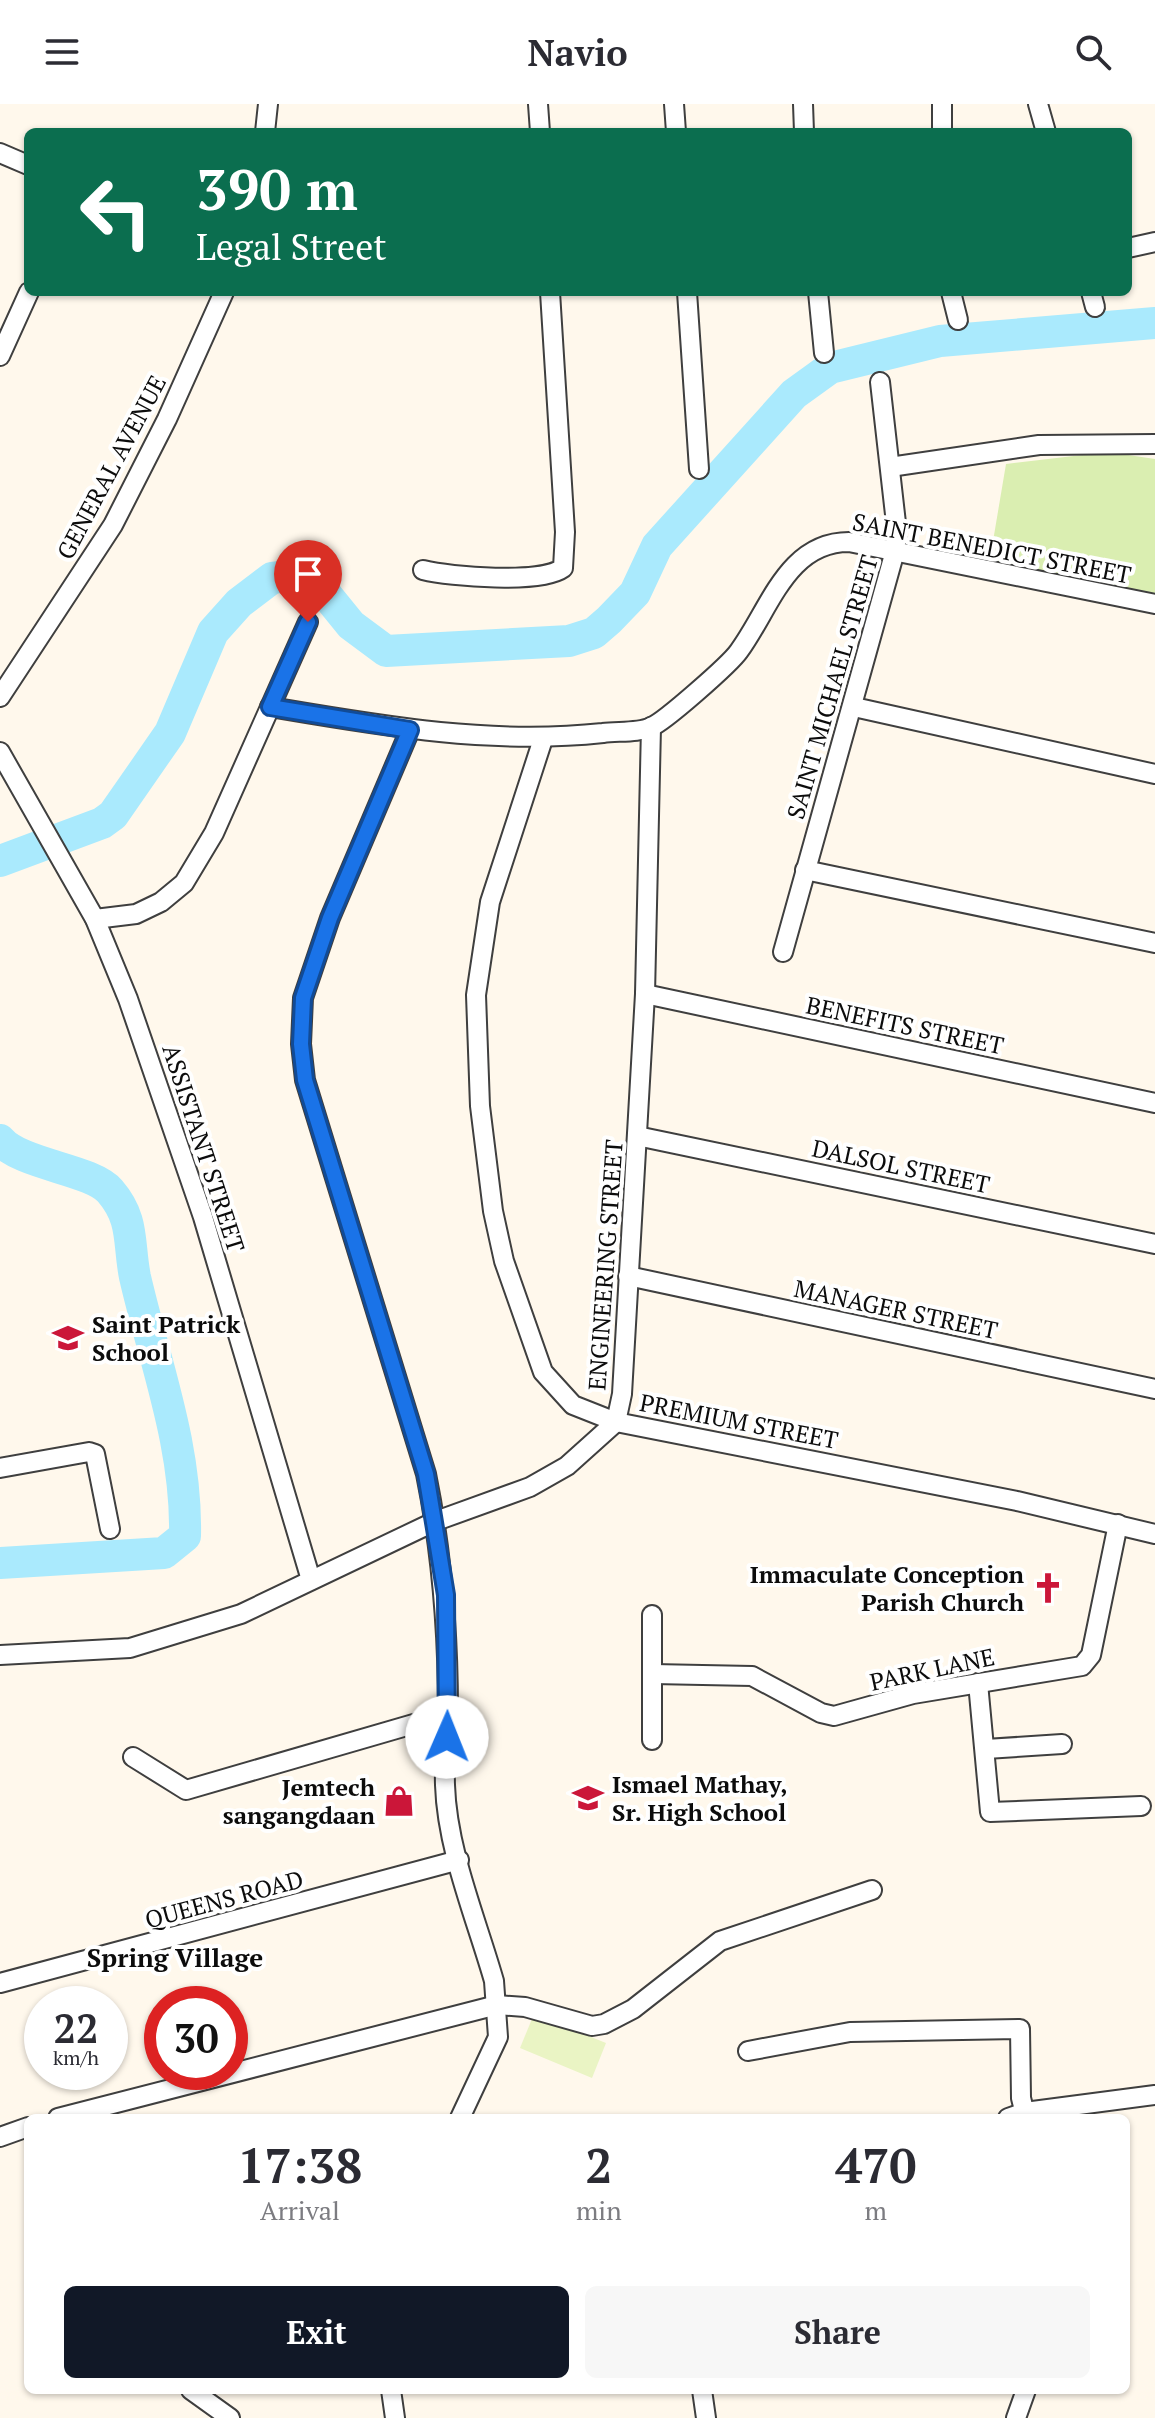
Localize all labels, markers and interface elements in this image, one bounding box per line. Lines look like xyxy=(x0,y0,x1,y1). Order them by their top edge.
text: Navio xyxy=(527,29,628,76)
icon: menu xyxy=(40,30,84,74)
icon: search xyxy=(1071,30,1115,74)
text: 390 m xyxy=(196,152,358,226)
icon: left xyxy=(64,160,168,264)
text: Legal Street xyxy=(196,223,387,270)
street label: GENERAL AVENUE xyxy=(49,369,173,565)
street label: SAINT BENEDICT STREET xyxy=(850,505,1134,591)
pin xyxy=(274,540,342,622)
street label: SAINT MICHAEL STREET xyxy=(779,551,885,823)
icon: arrive xyxy=(286,552,330,596)
street label: BENEFITS STREET xyxy=(803,988,1007,1062)
street label: ASSISTANT STREET xyxy=(155,1040,253,1256)
street label: DALSOL STREET xyxy=(809,1132,993,1200)
street label: ENGINEERING STREET xyxy=(580,1138,630,1392)
street label: MANAGER STREET xyxy=(791,1272,1001,1346)
place label: Saint Patrick School xyxy=(92,1308,240,1368)
school or university icon: Saint Patrick School xyxy=(51,1321,85,1355)
street label: PREMIUM STREET xyxy=(637,1386,841,1456)
place label: Immaculate Conception Parish Church xyxy=(750,1558,1025,1618)
church icon: Immaculate Conception Parish Church xyxy=(1031,1571,1065,1605)
street label: PARK LANE xyxy=(867,1640,997,1698)
position arrow xyxy=(405,1695,489,1779)
place label: Ismael Mathay, Sr. High School xyxy=(612,1768,788,1828)
place label: Jemtech sangangdaan xyxy=(223,1771,376,1831)
school or university icon: Ismael Mathay, Sr. High School xyxy=(571,1781,605,1815)
shop icon: Jemtech sangangdaan xyxy=(382,1784,416,1818)
street label: QUEENS ROAD xyxy=(141,1863,307,1935)
district label: Spring Village xyxy=(87,1940,263,1974)
speed limit sign: 30 xyxy=(144,1986,248,2090)
text: 22 xyxy=(53,2001,99,2054)
text: km/h xyxy=(53,2044,99,2071)
text: 17:38 xyxy=(237,2133,362,2197)
text: 2 xyxy=(585,2133,612,2197)
text: 470 xyxy=(835,2133,917,2197)
text: Arrival xyxy=(260,2193,340,2227)
text: min xyxy=(576,2193,622,2227)
text: m xyxy=(865,2193,887,2227)
button: Exit xyxy=(64,2286,569,2378)
button: Share xyxy=(585,2286,1090,2378)

